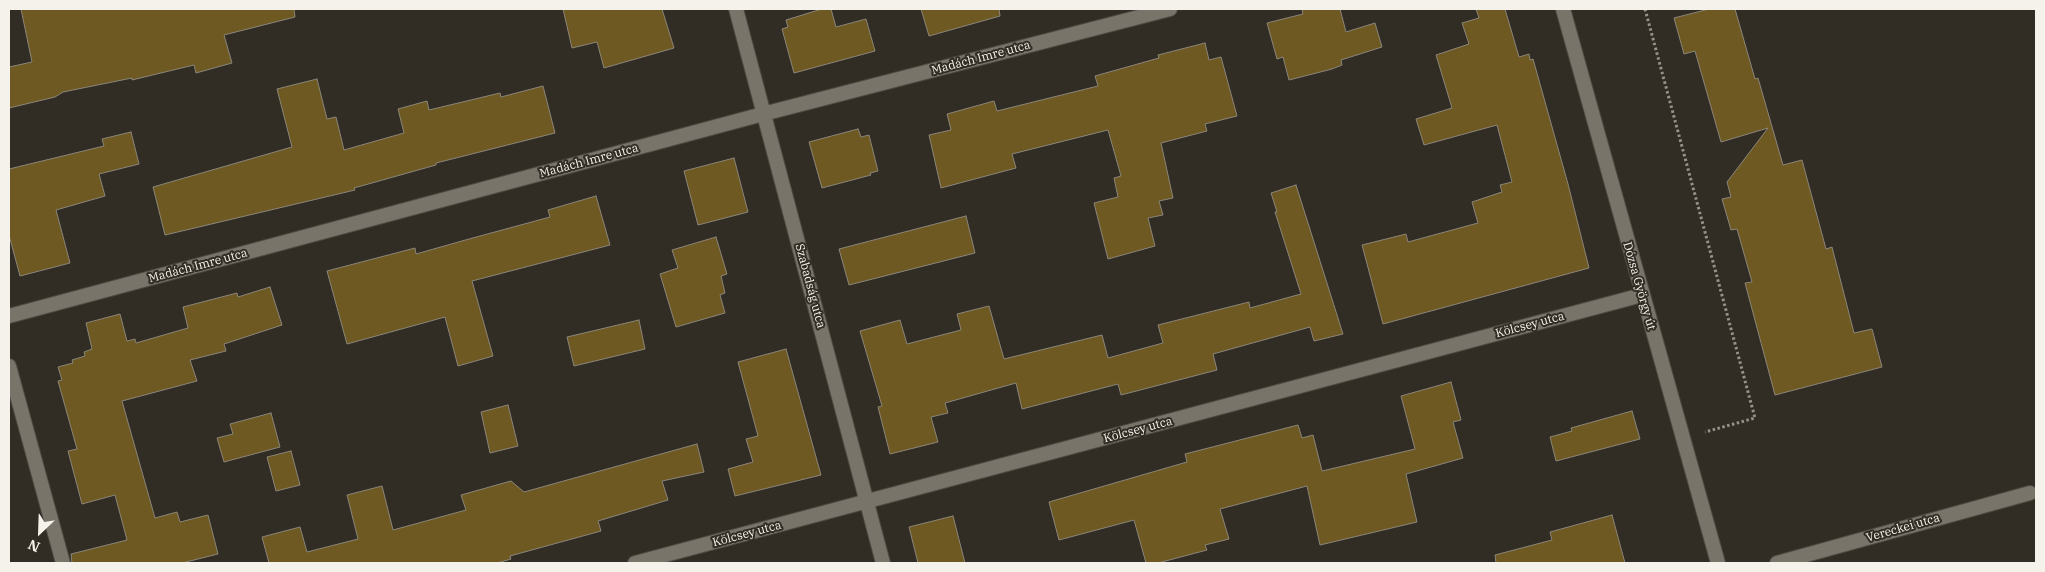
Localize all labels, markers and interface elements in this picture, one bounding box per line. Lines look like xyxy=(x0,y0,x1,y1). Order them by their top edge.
street label: Madách Imre utca xyxy=(930,38,1032,78)
street label: Madách Imre utca xyxy=(538,141,640,181)
street label: Dózsa György út xyxy=(1620,240,1658,332)
street label: Szabadság utca xyxy=(792,242,828,330)
street label: Madách Imre utca xyxy=(147,246,249,286)
street label: Kölcsey utca xyxy=(1494,309,1566,341)
street label: Kölcsey utca xyxy=(1102,414,1174,446)
north arrow xyxy=(15,507,65,557)
street label: Vereckei utca xyxy=(1865,511,1941,545)
street label: Kölcsey utca xyxy=(711,518,783,550)
text: N xyxy=(25,535,43,556)

